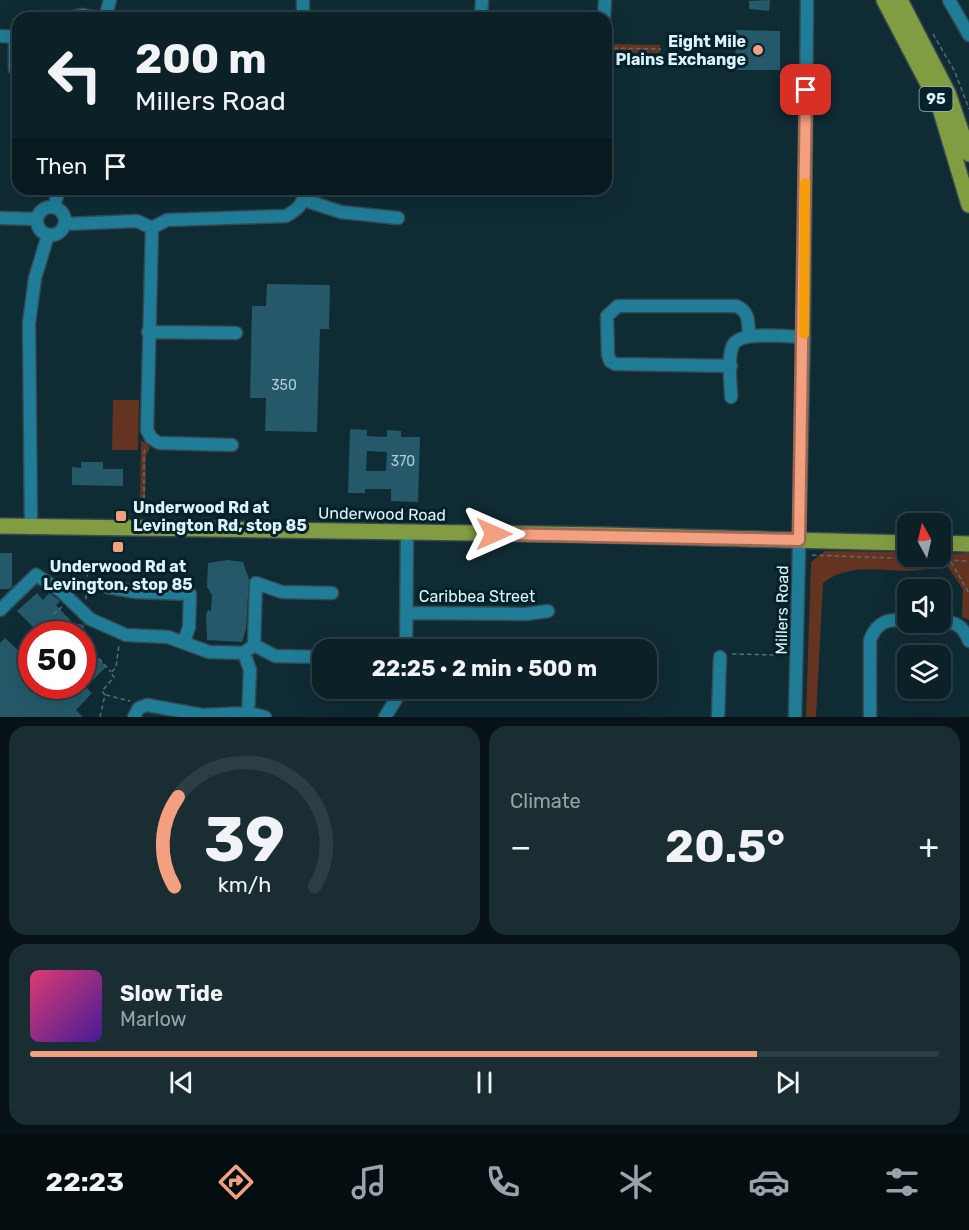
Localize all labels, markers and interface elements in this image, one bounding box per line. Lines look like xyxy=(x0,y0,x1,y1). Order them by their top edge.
place label: Eight Mile Plains Exchange xyxy=(616,32,746,69)
text: 200 m xyxy=(135,34,267,84)
icon: left xyxy=(36,36,114,114)
marker: Eight Mile Plains Exchange xyxy=(751,43,765,57)
pin xyxy=(780,64,831,115)
icon: arrive xyxy=(789,73,822,106)
text: Millers Road xyxy=(135,85,286,117)
road number: 95 xyxy=(920,87,952,111)
icon: arrive xyxy=(99,150,132,183)
text: Then xyxy=(36,153,87,180)
house number: 350 xyxy=(271,377,297,394)
house number: 370 xyxy=(391,453,415,470)
place label: Underwood Rd at Levington Rd, stop 85 xyxy=(133,498,307,535)
position arrow xyxy=(462,502,526,566)
street label: Underwood Road xyxy=(318,503,446,525)
marker: Underwood Rd at Levington Rd, stop 85 xyxy=(114,509,128,523)
north arrow xyxy=(897,513,951,567)
map controls xyxy=(897,513,951,699)
marker: Underwood Rd at Levington, stop 85 xyxy=(111,540,125,554)
place label: Underwood Rd at Levington, stop 85 xyxy=(43,557,193,594)
street label: Millers Road xyxy=(772,565,792,655)
button: sound xyxy=(897,579,951,633)
street label: Caribbea Street xyxy=(419,587,535,606)
speed limit sign: 50 xyxy=(18,621,96,699)
button: layers xyxy=(897,645,951,699)
text: 22:25 · 2 min · 500 m xyxy=(372,655,597,682)
text: Climate xyxy=(510,789,581,813)
text: 39 xyxy=(204,803,285,877)
text: 20.5° xyxy=(665,820,785,873)
text: − xyxy=(510,827,531,866)
text: + xyxy=(918,827,939,866)
text: km/h xyxy=(218,873,271,898)
text: Slow Tide xyxy=(120,980,223,1007)
text: Marlow xyxy=(120,1007,187,1031)
icon: previous xyxy=(165,1066,198,1099)
icon: pause xyxy=(468,1066,501,1099)
icon: next xyxy=(771,1066,804,1099)
icon: directions xyxy=(215,1161,257,1203)
icon: music xyxy=(348,1161,390,1203)
icon: phone xyxy=(482,1161,524,1203)
icon: climate xyxy=(615,1161,657,1203)
icon: car xyxy=(748,1161,790,1203)
icon: filters xyxy=(881,1161,923,1203)
text: 22:23 xyxy=(46,1166,124,1198)

